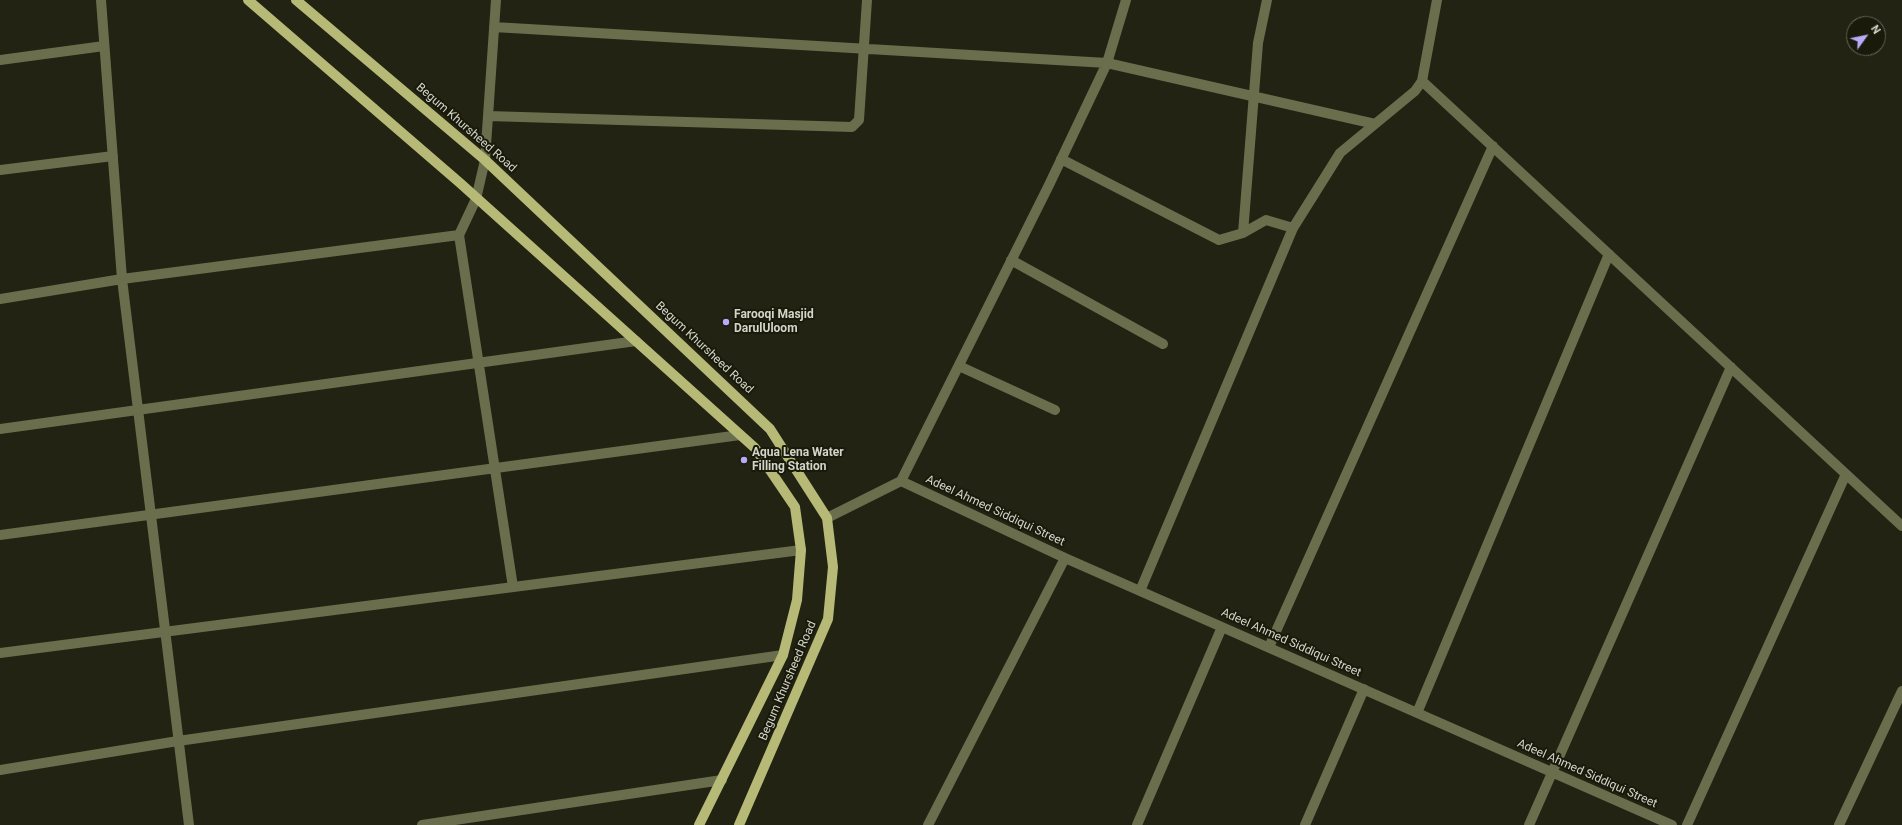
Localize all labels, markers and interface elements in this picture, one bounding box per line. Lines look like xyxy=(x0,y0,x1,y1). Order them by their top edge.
north arrow xyxy=(1846,16,1886,56)
text: N xyxy=(1868,23,1883,37)
street label: Begum Khursheed Road xyxy=(413,80,519,176)
street label: Begum Khursheed Road xyxy=(652,299,756,397)
place label: Farooqi Masjid DarulUloom xyxy=(734,308,814,336)
marker: Farooqi Masjid DarulUloom xyxy=(721,317,731,327)
place label: Aqua Lena Water Filling Station xyxy=(752,446,844,474)
marker: Aqua Lena Water Filling Station xyxy=(739,455,749,465)
street label: Adeel Ahmed Siddiqui Street xyxy=(923,472,1067,550)
street label: Adeel Ahmed Siddiqui Street xyxy=(1219,606,1363,680)
street label: Begum Khursheed Road xyxy=(756,619,820,743)
street label: Adeel Ahmed Siddiqui Street xyxy=(1515,737,1659,811)

